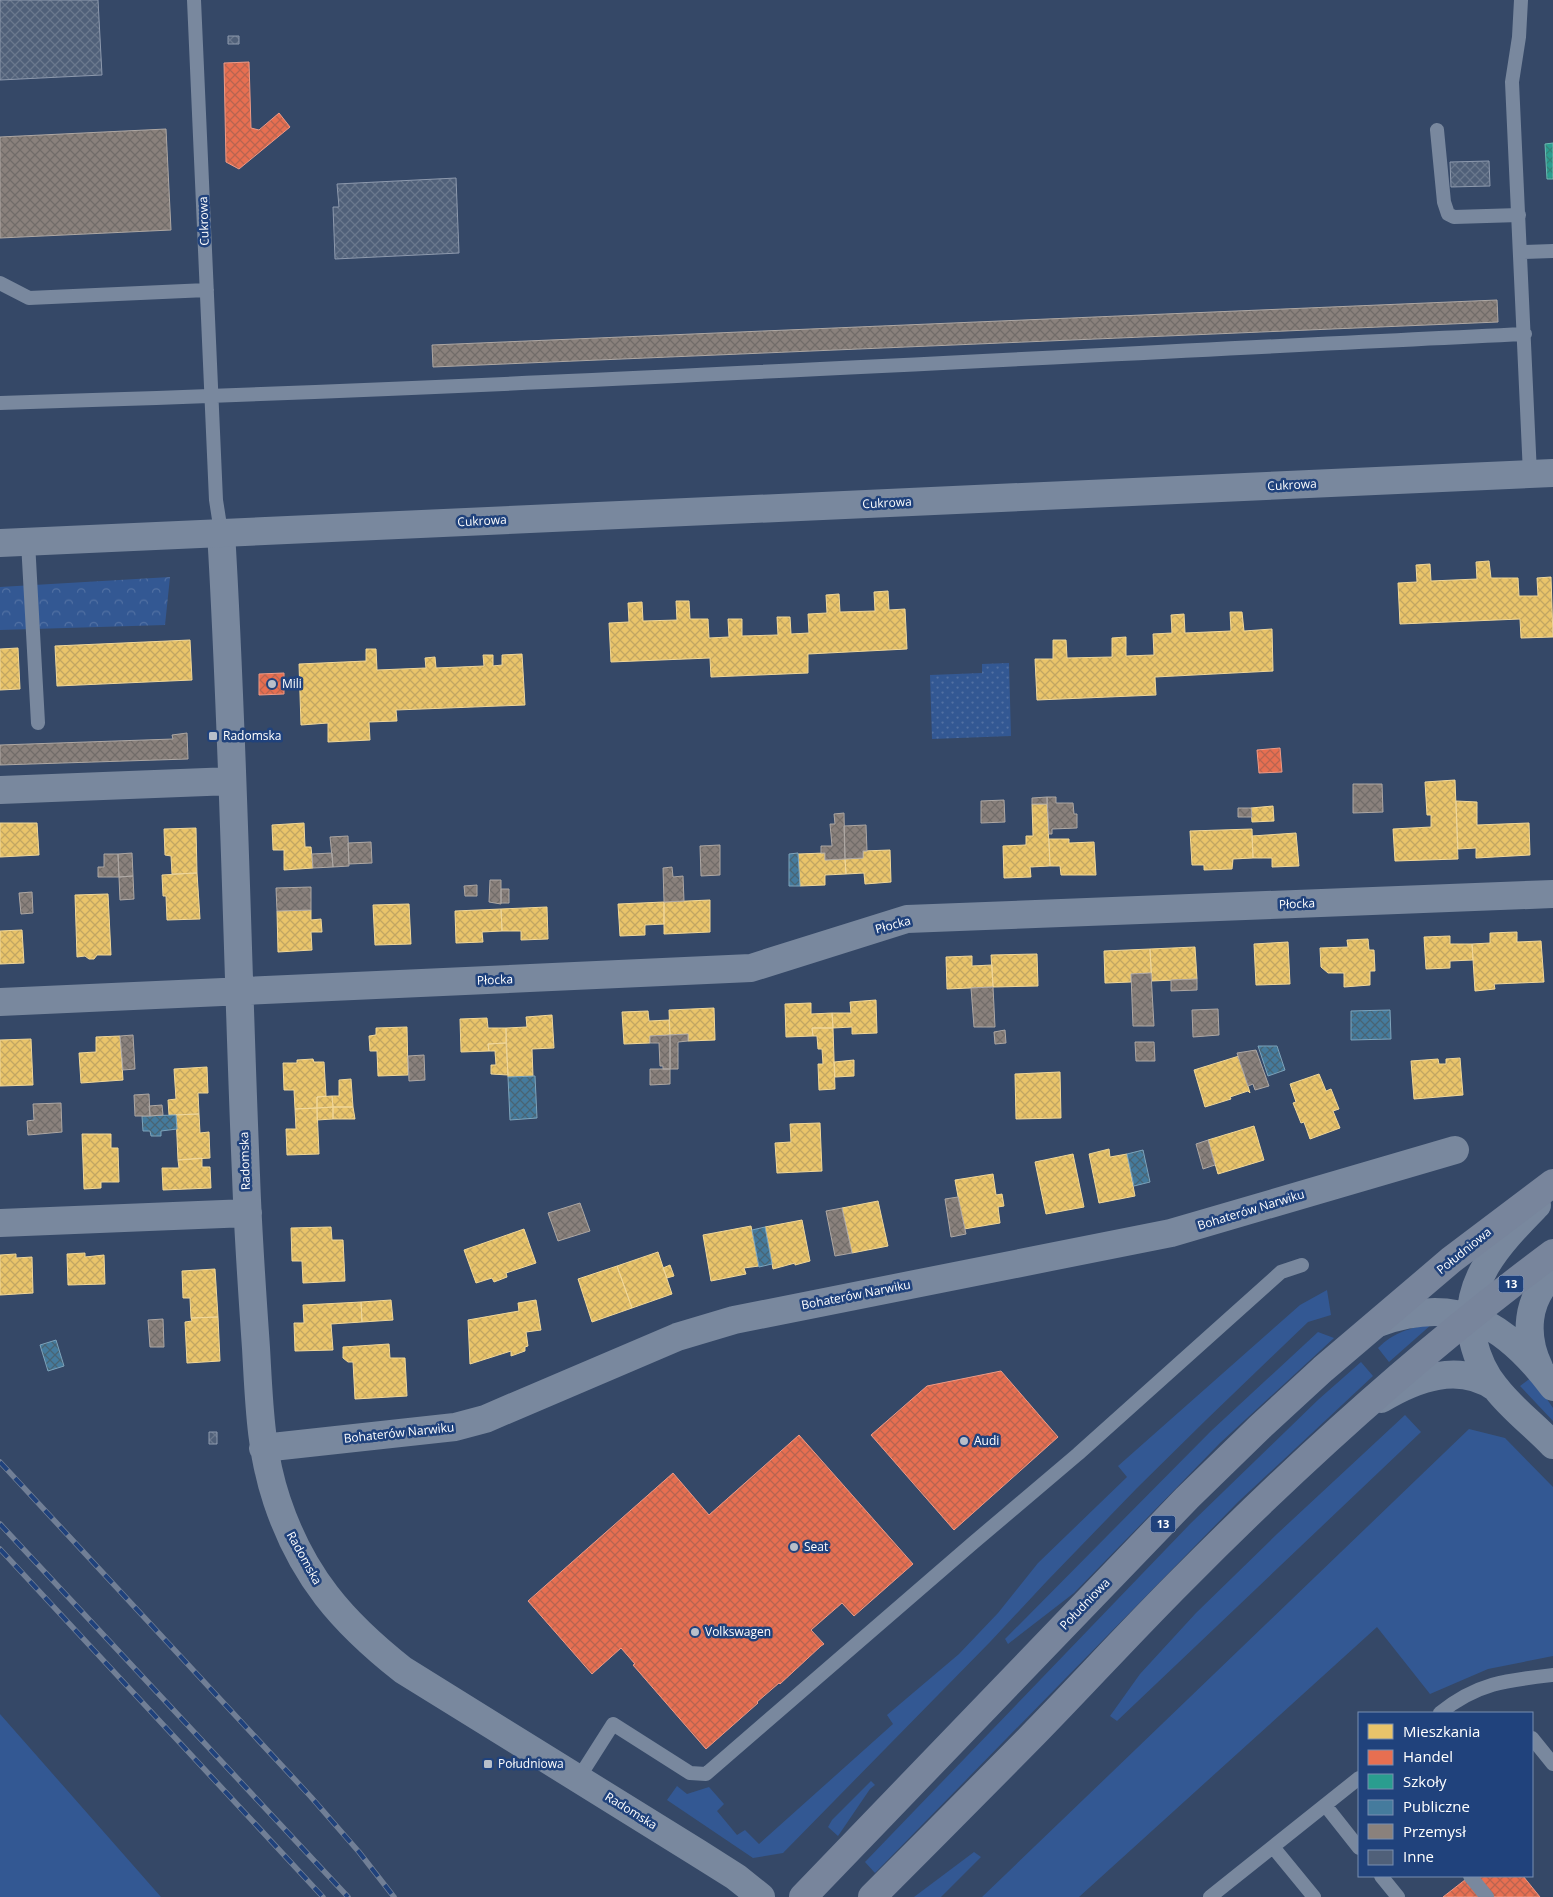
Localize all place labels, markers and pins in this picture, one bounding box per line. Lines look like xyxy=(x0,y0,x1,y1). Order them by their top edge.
place label: Mili xyxy=(282,675,302,692)
marker: Mili xyxy=(266,678,278,690)
place label: Radomska xyxy=(223,727,281,744)
marker: Radomska xyxy=(207,730,219,742)
place label: Audi xyxy=(974,1432,999,1449)
marker: Audi xyxy=(958,1435,970,1447)
place label: Seat xyxy=(804,1538,828,1555)
marker: Seat xyxy=(788,1541,800,1553)
place label: Volkswagen xyxy=(705,1623,771,1640)
marker: Volkswagen xyxy=(689,1626,701,1638)
place label: Południowa xyxy=(498,1755,564,1772)
marker: Południowa xyxy=(482,1758,494,1770)

